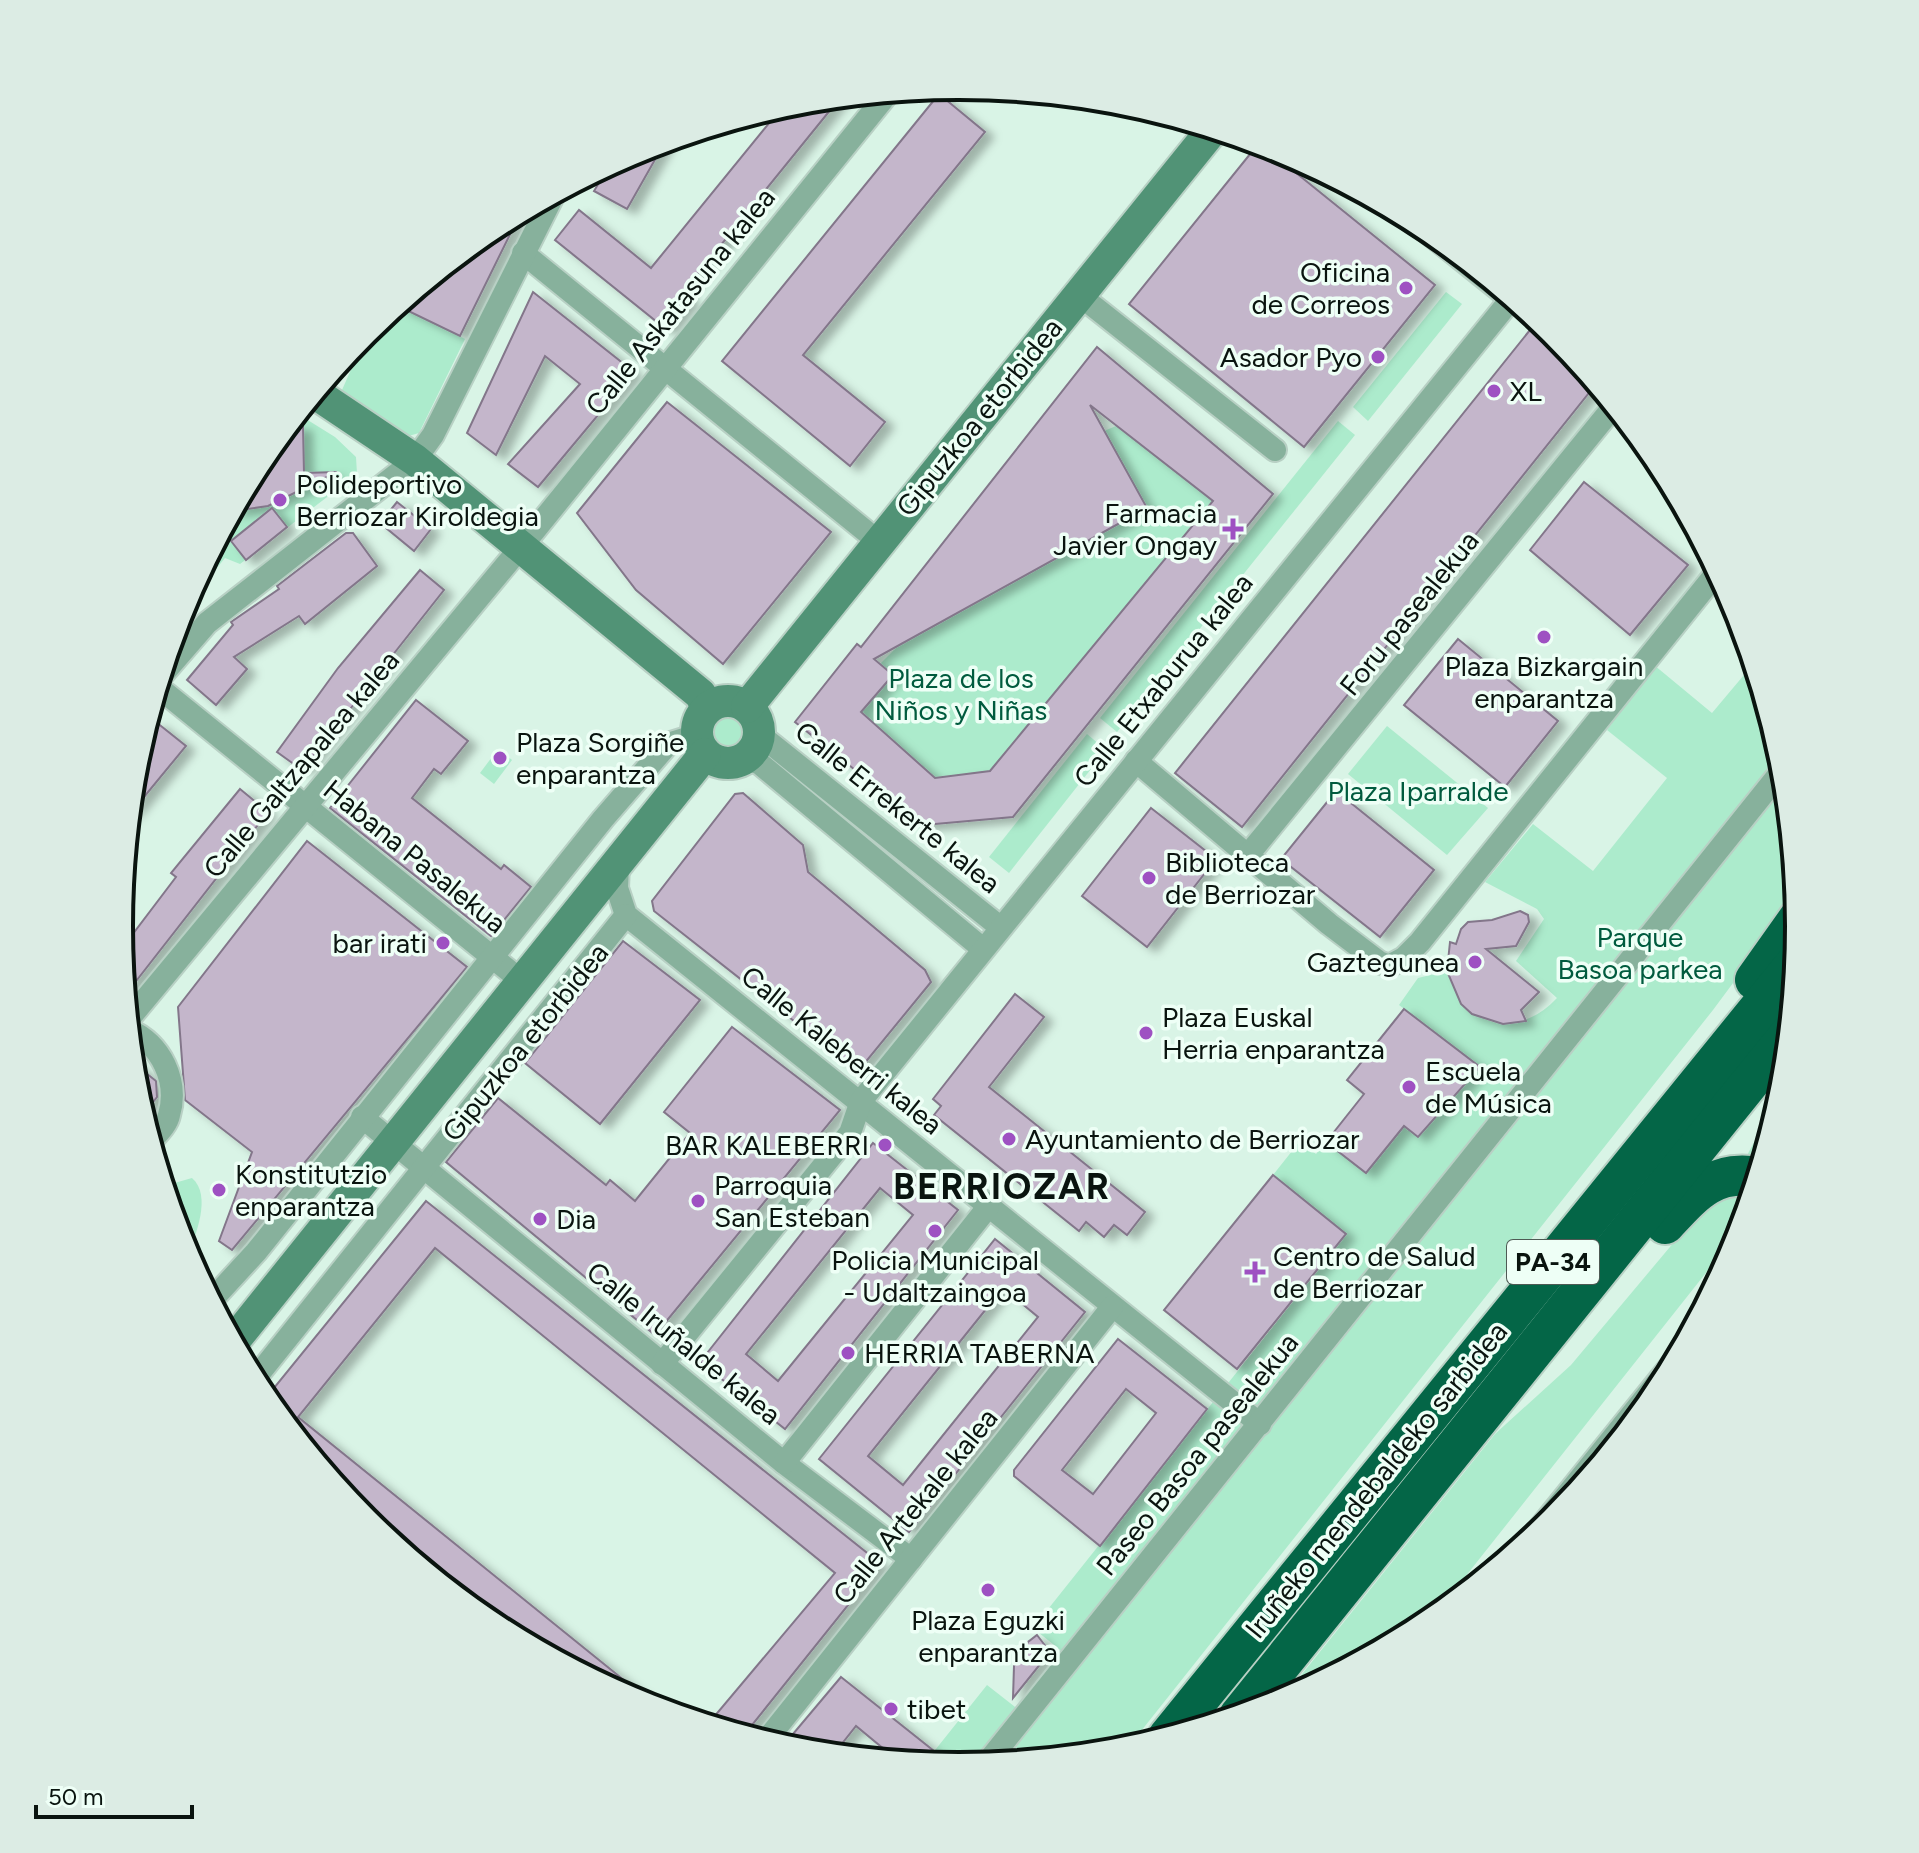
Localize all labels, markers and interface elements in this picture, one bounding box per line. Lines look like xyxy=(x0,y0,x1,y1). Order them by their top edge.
street label: Calle Askatasuna kalea xyxy=(578,181,782,421)
place label: Oficina de Correos xyxy=(1251,255,1390,321)
marker: Oficina de Correos xyxy=(1397,279,1415,297)
street label: Gipuzkoa etorbidea xyxy=(889,311,1069,523)
place label: Asador Pyo xyxy=(1220,340,1362,374)
marker: Asador Pyo xyxy=(1369,348,1387,366)
place label: XL xyxy=(1510,374,1542,408)
marker: XL xyxy=(1485,382,1503,400)
place label: Polideportivo Berriozar Kiroldegia xyxy=(296,467,539,533)
marker: Polideportivo Berriozar Kiroldegia xyxy=(271,491,289,509)
place label: Farmacia Javier Ongay xyxy=(1053,496,1217,562)
marker: Farmacia Javier Ongay xyxy=(1224,520,1242,538)
street label: Foru pasealekua xyxy=(1332,524,1486,702)
street label: Calle Etxaburua kalea xyxy=(1066,566,1260,794)
marker: Plaza Bizkargain enparantza xyxy=(1535,628,1553,646)
street label: Calle Galtzapalea kalea xyxy=(196,643,406,885)
place label: Plaza Bizkargain enparantza xyxy=(1445,649,1643,715)
park label: Plaza de los Niños y Niñas xyxy=(875,661,1047,727)
street label: Calle Errekerte kalea xyxy=(789,714,1007,900)
place label: Plaza Sorgiñe enparantza xyxy=(516,725,684,791)
marker: Plaza Sorgiñe enparantza xyxy=(491,749,509,767)
street label: Habana Pasalekua xyxy=(317,772,513,940)
park label: Plaza Iparralde xyxy=(1327,774,1509,808)
place label: Biblioteca de Berriozar xyxy=(1165,845,1316,911)
marker: Biblioteca de Berriozar xyxy=(1140,869,1158,887)
park label: Parque Basoa parkea xyxy=(1557,920,1723,986)
place label: bar irati xyxy=(333,926,427,960)
marker: bar irati xyxy=(434,934,452,952)
street label: Gipuzkoa etorbidea xyxy=(435,936,615,1148)
place label: Gaztegunea xyxy=(1307,945,1459,979)
marker: Gaztegunea xyxy=(1466,953,1484,971)
street label: Calle Kaleberri kalea xyxy=(735,958,949,1142)
place label: Plaza Euskal Herria enparantza xyxy=(1162,1000,1385,1066)
marker: Plaza Euskal Herria enparantza xyxy=(1137,1024,1155,1042)
place label: Escuela de Música xyxy=(1425,1054,1552,1120)
marker: Escuela de Música xyxy=(1400,1078,1418,1096)
place label: Ayuntamiento de Berriozar xyxy=(1025,1122,1360,1156)
place label: BAR KALEBERRI xyxy=(665,1128,869,1162)
marker: Ayuntamiento de Berriozar xyxy=(1000,1130,1018,1148)
marker: BAR KALEBERRI xyxy=(876,1136,894,1154)
place label: Konstitutzio enparantza xyxy=(235,1157,387,1223)
district label: BERRIOZAR xyxy=(893,1165,1111,1208)
place label: Parroquia San Esteban xyxy=(714,1168,870,1234)
marker: Konstitutzio enparantza xyxy=(210,1181,228,1199)
marker: Parroquia San Esteban xyxy=(689,1192,707,1210)
place label: Dia xyxy=(556,1202,596,1236)
marker: Dia xyxy=(531,1210,549,1228)
marker: Policia Municipal - Udaltzaingoa xyxy=(926,1222,944,1240)
place label: Centro de Salud de Berriozar xyxy=(1273,1239,1476,1305)
road number: PA-34 xyxy=(1507,1240,1599,1284)
place label: Policia Municipal - Udaltzaingoa xyxy=(831,1243,1039,1309)
street label: Calle Iruñalde kalea xyxy=(580,1254,788,1432)
marker: Centro de Salud de Berriozar xyxy=(1244,1261,1266,1283)
street label: Iruñeko mendebaldeko sarbidea xyxy=(1238,1315,1514,1645)
street label: Paseo Basoa pasealekua xyxy=(1089,1326,1305,1582)
place label: HERRIA TABERNA xyxy=(864,1336,1095,1370)
marker: HERRIA TABERNA xyxy=(839,1344,857,1362)
street label: Calle Artekale kalea xyxy=(826,1401,1004,1611)
marker: Plaza Eguzki enparantza xyxy=(979,1581,997,1599)
place label: Plaza Eguzki enparantza xyxy=(911,1603,1065,1669)
place label: tibet xyxy=(907,1692,966,1726)
marker: tibet xyxy=(882,1700,900,1718)
scale bar xyxy=(36,1769,192,1819)
text: 50 m xyxy=(48,1782,104,1811)

